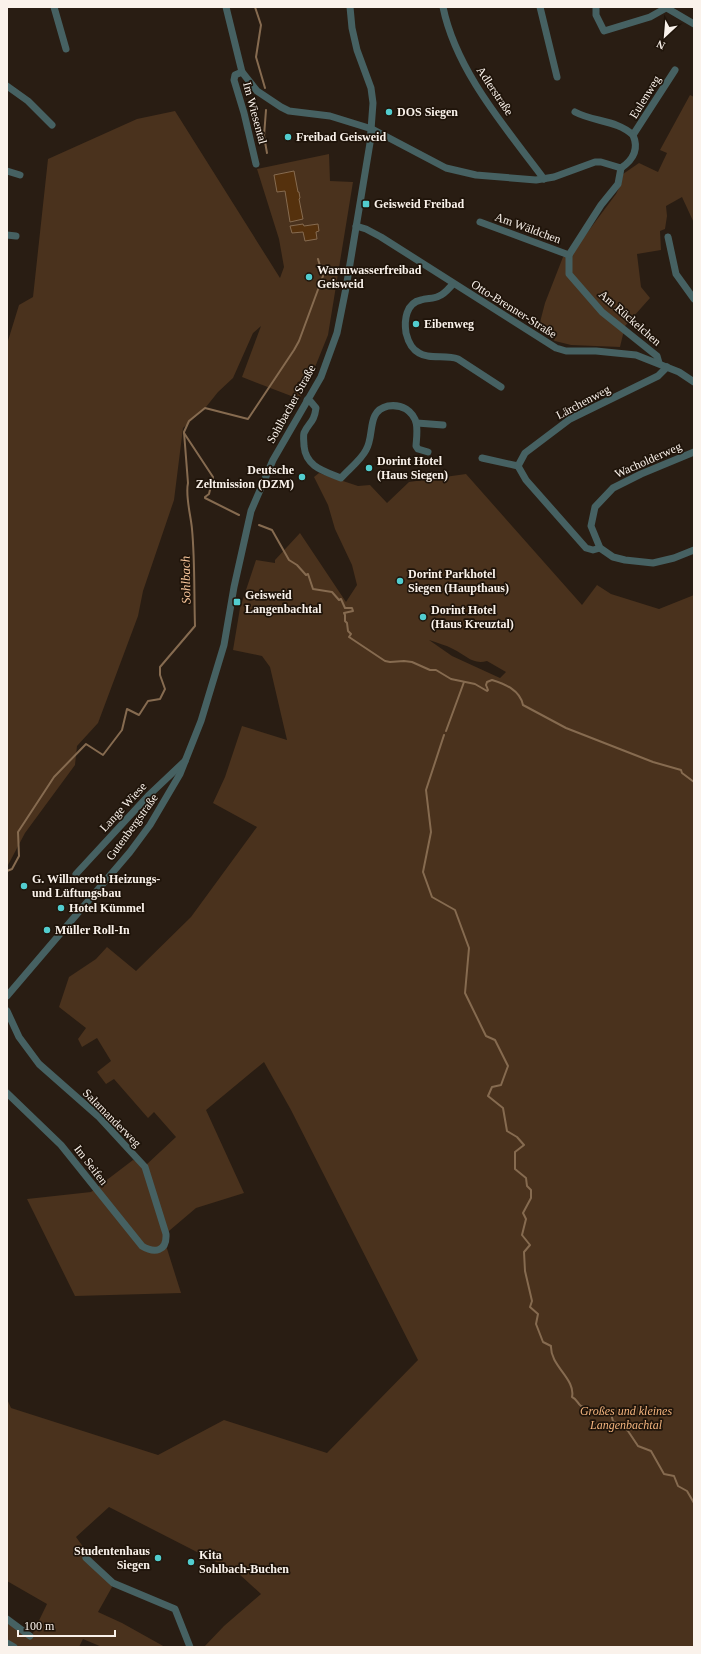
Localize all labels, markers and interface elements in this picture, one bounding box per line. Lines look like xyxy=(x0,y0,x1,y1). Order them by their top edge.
north arrow xyxy=(645,16,685,56)
text: N xyxy=(654,38,667,52)
street label: Adlerstraße xyxy=(474,64,516,118)
street label: Eulenweg xyxy=(626,73,664,121)
street label: Im Wiesental xyxy=(240,80,270,146)
place label: DOS Siegen xyxy=(397,105,458,119)
marker: DOS Siegen xyxy=(384,107,394,117)
place label: Freibad Geisweid xyxy=(296,130,386,144)
marker: Freibad Geisweid xyxy=(283,132,293,142)
place label: Geisweid Freibad xyxy=(374,197,464,211)
marker: Geisweid Freibad xyxy=(361,199,371,209)
street label: Am Wäldchen xyxy=(493,210,563,246)
place label: Warmwasserfreibad Geisweid xyxy=(317,263,422,291)
marker: Warmwasserfreibad Geisweid xyxy=(304,272,314,282)
street label: Otto-Brenner-Straße xyxy=(469,277,559,341)
street label: Am Rückelchen xyxy=(596,287,664,349)
place label: Eibenweg xyxy=(424,317,474,331)
marker: Eibenweg xyxy=(411,319,421,329)
street label: Sohlbacher Straße xyxy=(264,362,318,446)
street label: Lärchenweg xyxy=(554,382,612,422)
street label: Wacholderweg xyxy=(612,439,684,481)
place label: Dorint Hotel (Haus Siegen) xyxy=(377,454,448,482)
place label: Deutsche Zeltmission (DZM) xyxy=(196,463,295,491)
marker: Dorint Hotel (Haus Siegen) xyxy=(364,463,374,473)
marker: Deutsche Zeltmission (DZM) xyxy=(297,472,307,482)
water label: Sohlbach xyxy=(178,556,193,604)
place label: Dorint Parkhotel Siegen (Haupthaus) xyxy=(408,567,509,595)
marker: Dorint Parkhotel Siegen (Haupthaus) xyxy=(395,576,405,586)
place label: Geisweid Langenbachtal xyxy=(245,588,322,616)
marker: Geisweid Langenbachtal xyxy=(232,597,242,607)
place label: Dorint Hotel (Haus Kreuztal) xyxy=(431,603,514,631)
marker: Dorint Hotel (Haus Kreuztal) xyxy=(418,612,428,622)
street label: Lange Wiese xyxy=(97,779,149,835)
street label: Gutenbergstraße xyxy=(103,791,161,863)
place label: G. Willmeroth Heizungs- und Lüftungsbau xyxy=(32,872,160,900)
marker: G. Willmeroth Heizungs- und Lüftungsbau xyxy=(19,881,29,891)
place label: Hotel Kümmel xyxy=(69,901,145,915)
marker: Hotel Kümmel xyxy=(56,903,66,913)
place label: Müller Roll-In xyxy=(55,923,130,937)
marker: Müller Roll-In xyxy=(42,925,52,935)
street label: Salamanderweg xyxy=(80,1086,144,1150)
street label: Im Seifen xyxy=(71,1142,111,1188)
park label: Großes und kleines Langenbachtal xyxy=(580,1404,672,1432)
place label: Studentenhaus Siegen xyxy=(74,1544,150,1572)
place label: Kita Sohlbach-Buchen xyxy=(199,1548,289,1576)
marker: Studentenhaus Siegen xyxy=(153,1553,163,1563)
marker: Kita Sohlbach-Buchen xyxy=(186,1557,196,1567)
scale bar xyxy=(18,1612,115,1638)
text: 100 m xyxy=(24,1619,55,1633)

